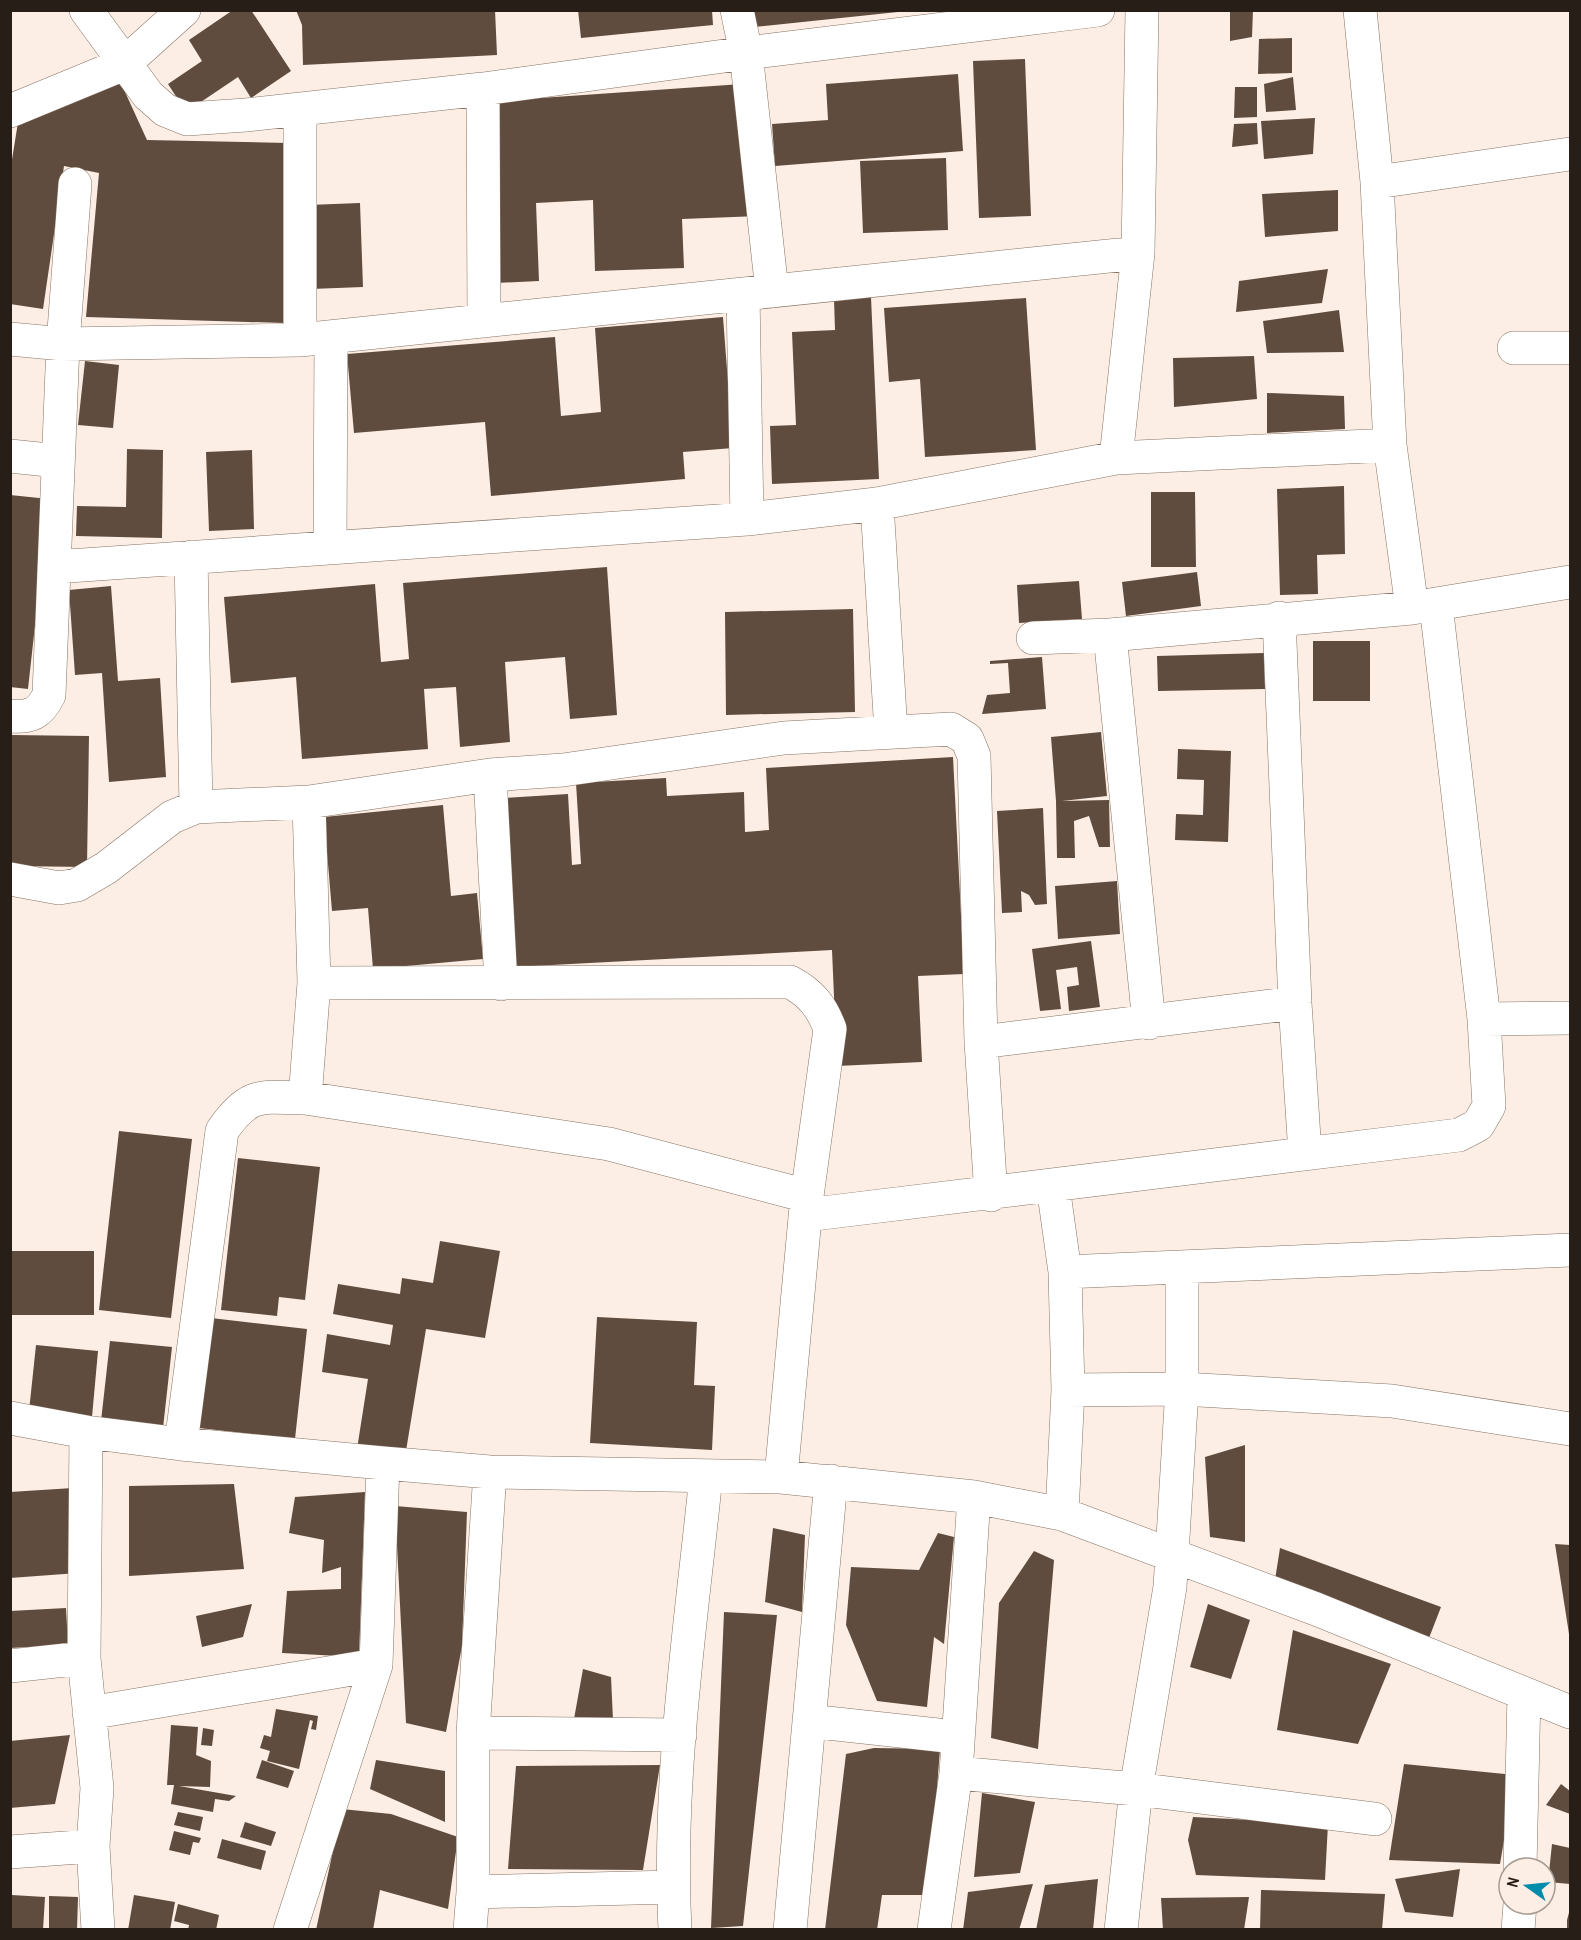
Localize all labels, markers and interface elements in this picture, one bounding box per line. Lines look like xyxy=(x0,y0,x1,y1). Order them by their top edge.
north arrow xyxy=(1497,1856,1557,1916)
text: N xyxy=(1501,1875,1524,1890)

